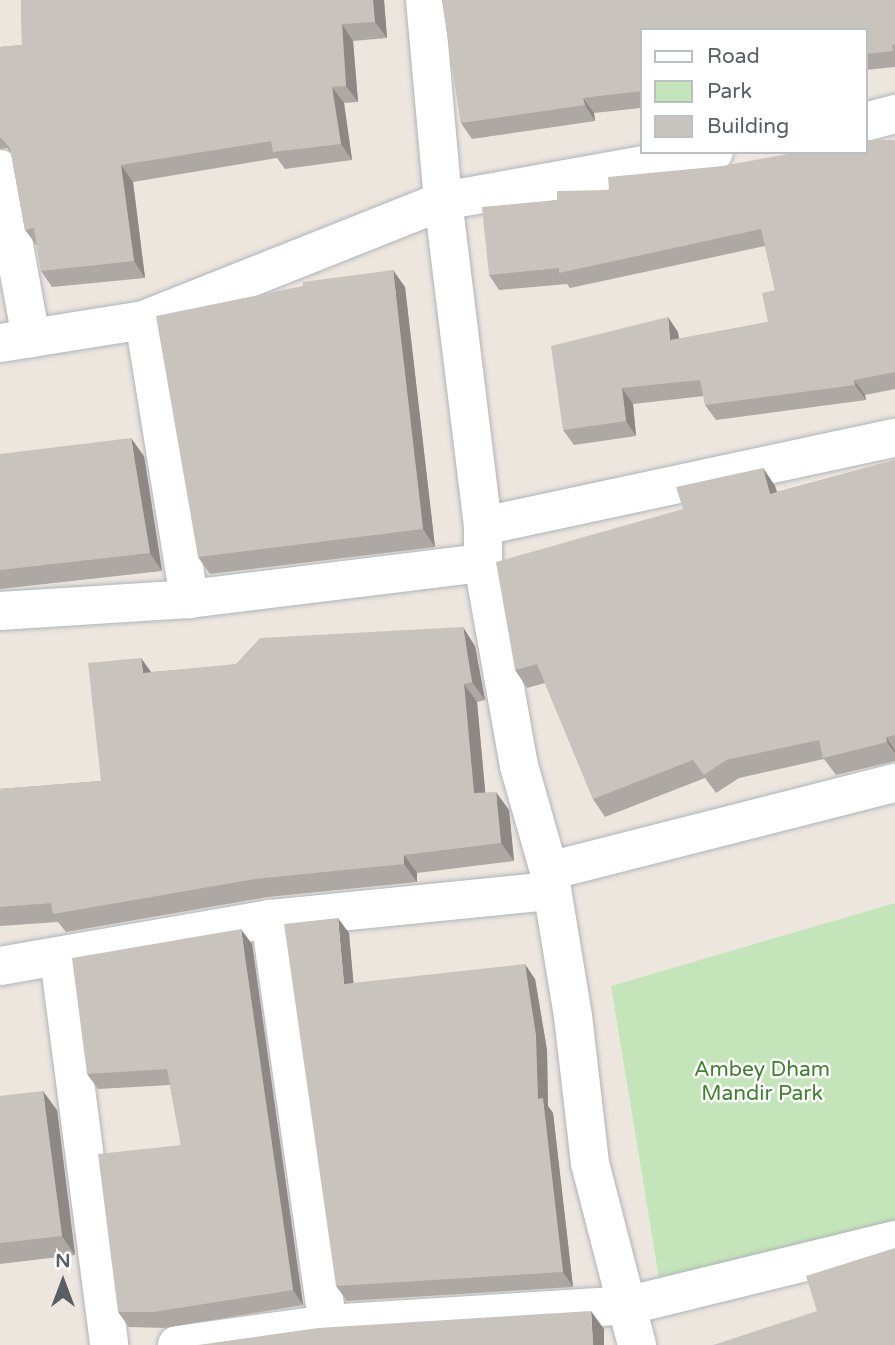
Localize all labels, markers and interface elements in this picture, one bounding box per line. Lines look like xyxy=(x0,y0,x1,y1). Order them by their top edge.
legend xyxy=(640,28,867,154)
text: Road xyxy=(707,44,760,69)
text: Park xyxy=(707,79,752,104)
text: Building xyxy=(707,114,789,139)
park label: Ambey Dham Mandir Park xyxy=(694,1057,830,1107)
north arrow xyxy=(28,1247,98,1317)
text: N xyxy=(55,1250,71,1272)

